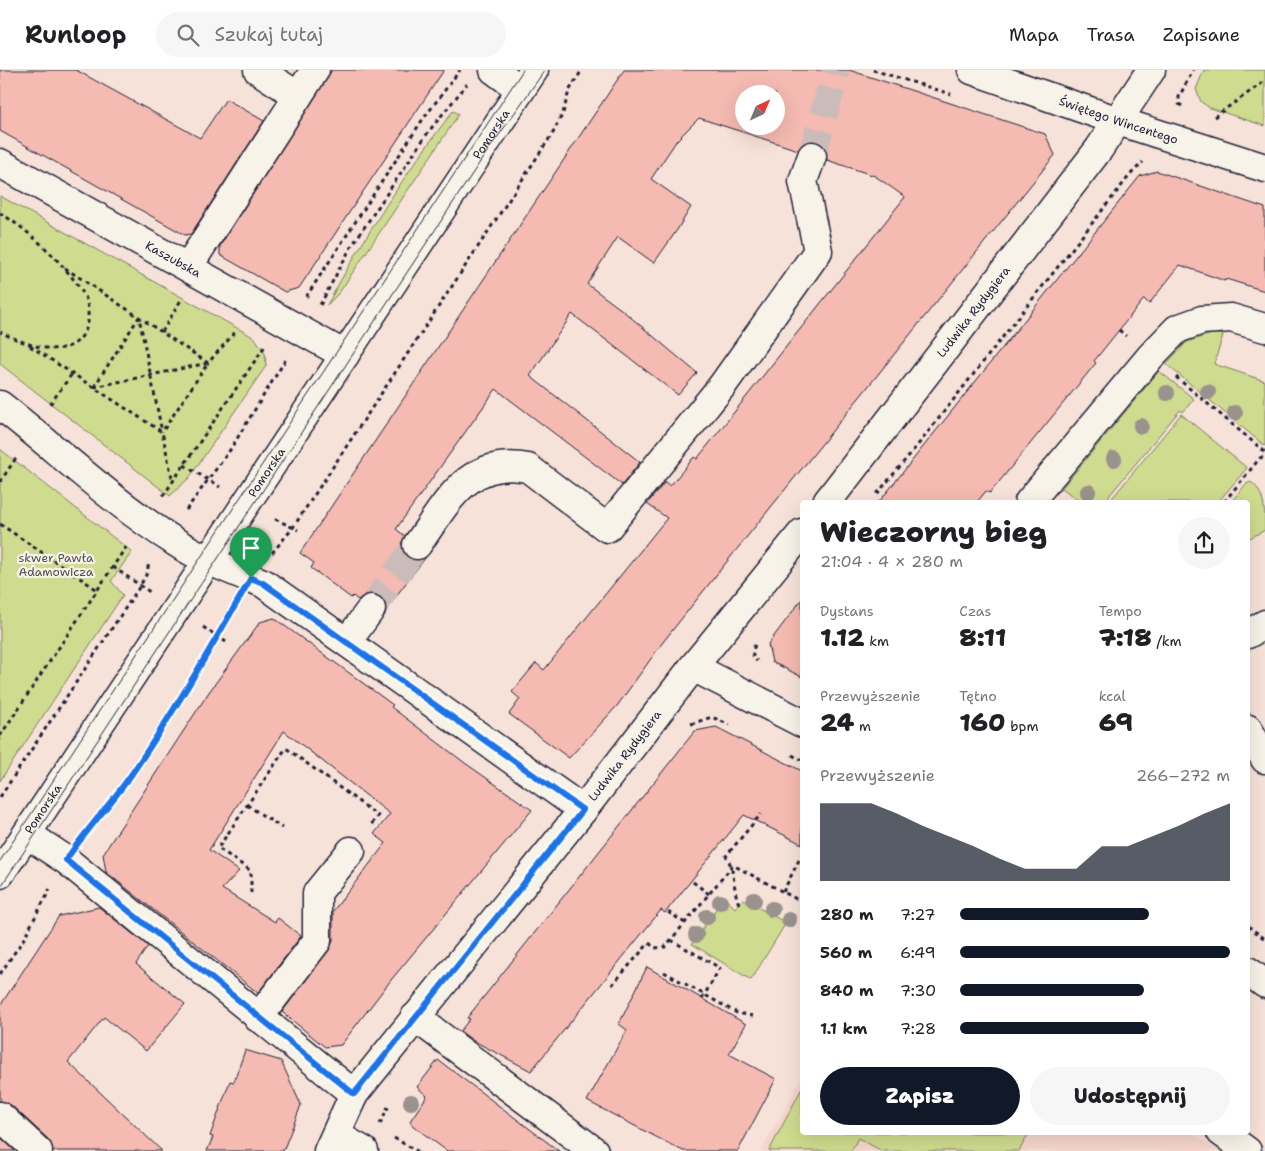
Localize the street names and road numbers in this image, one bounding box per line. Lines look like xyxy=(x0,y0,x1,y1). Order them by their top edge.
street label: Świętego Wincentego xyxy=(1057,93,1180,148)
street label: Pomorska xyxy=(469,106,514,162)
street label: Kaszubska xyxy=(142,237,204,281)
street label: Ludwika Rydygiera xyxy=(933,263,1014,361)
street label: Pomorska xyxy=(244,444,289,500)
street label: Ludwika Rydygiera xyxy=(585,706,665,804)
street label: Pomorska xyxy=(21,781,66,837)

